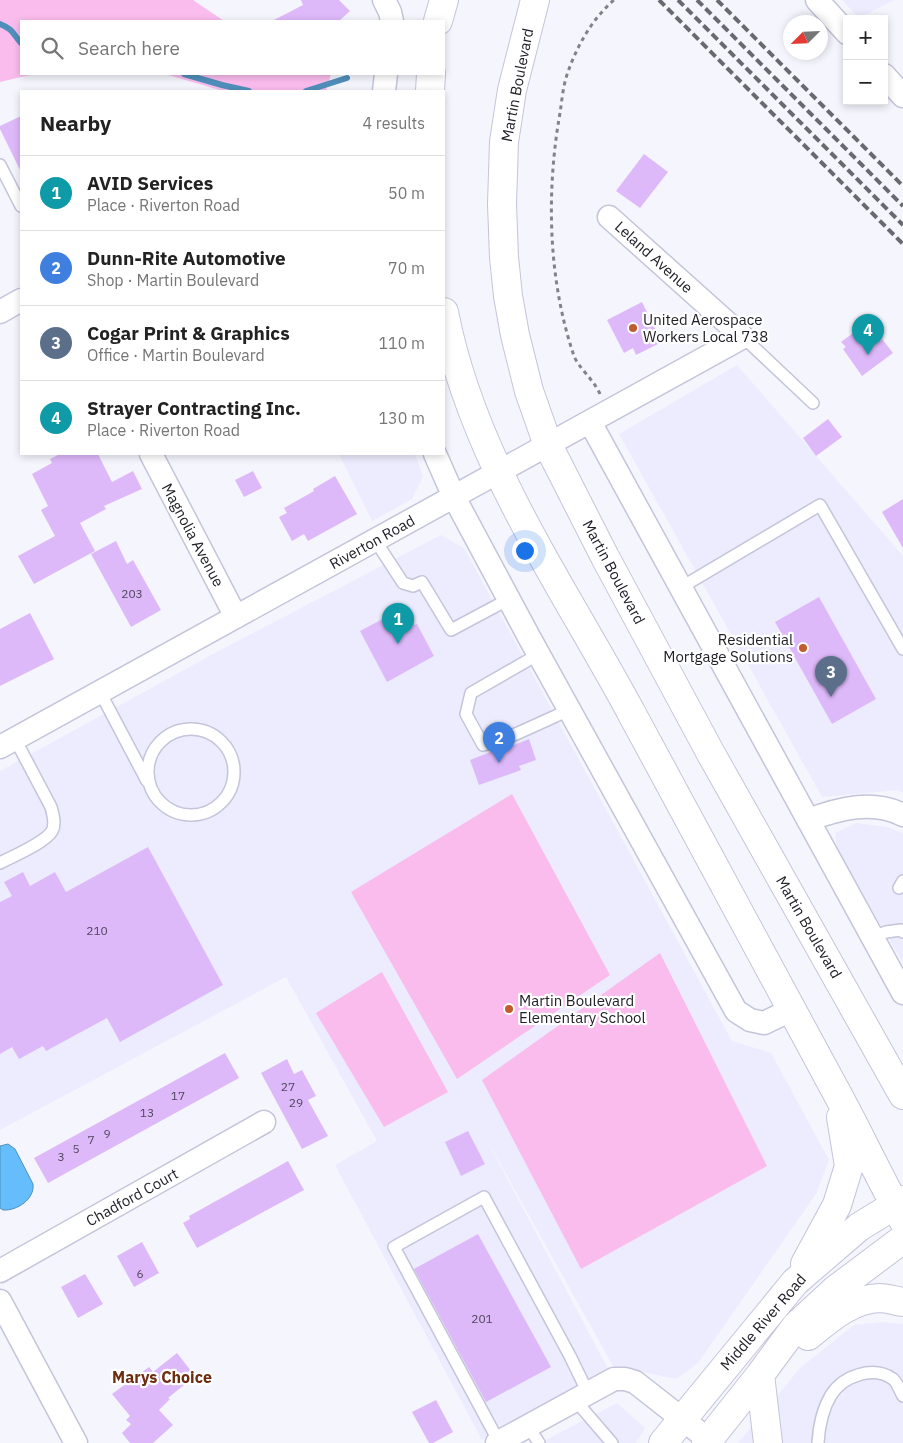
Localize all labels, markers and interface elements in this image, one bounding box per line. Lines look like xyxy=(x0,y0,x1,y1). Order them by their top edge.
north arrow xyxy=(783,15,828,60)
map controls xyxy=(843,15,888,105)
button: + xyxy=(843,15,888,60)
search box xyxy=(20,20,445,75)
street label: Martin Boulevard xyxy=(497,27,537,143)
icon: search xyxy=(38,34,66,62)
text: Search here xyxy=(78,36,180,60)
button: − xyxy=(843,60,888,105)
text: Nearby xyxy=(40,109,111,137)
text: 4 results xyxy=(362,113,425,133)
text: AVID Services xyxy=(87,171,213,195)
text: 1 xyxy=(51,183,61,203)
text: 50 m xyxy=(388,183,425,203)
text: Place · Riverton Road xyxy=(87,195,240,215)
street label: Leland Avenue xyxy=(611,217,697,297)
text: Dunn-Rite Automotive xyxy=(87,246,286,270)
text: 2 xyxy=(51,258,61,278)
text: 70 m xyxy=(388,258,425,278)
text: Shop · Martin Boulevard xyxy=(87,270,259,290)
place label: United Aerospace Workers Local 738 xyxy=(643,310,768,346)
pin: 4 xyxy=(852,314,884,355)
text: Cogar Print & Graphics xyxy=(87,321,290,345)
marker: United Aerospace Workers Local 738 xyxy=(627,322,639,334)
text: 3 xyxy=(51,333,61,353)
text: 110 m xyxy=(378,333,425,353)
text: Office · Martin Boulevard xyxy=(87,345,265,365)
text: Strayer Contracting Inc. xyxy=(87,396,301,420)
text: 4 xyxy=(51,408,61,428)
text: 130 m xyxy=(378,408,425,428)
text: Place · Riverton Road xyxy=(87,420,240,440)
street label: Magnolia Avenue xyxy=(158,480,228,590)
street label: Riverton Road xyxy=(326,511,418,573)
street label: Martin Boulevard xyxy=(579,517,649,627)
your location xyxy=(512,538,538,564)
house number: 203 xyxy=(121,586,143,601)
pin: 1 xyxy=(382,603,414,644)
place label: Residential Mortgage Solutions xyxy=(663,630,793,666)
marker: Residential Mortgage Solutions xyxy=(797,642,809,654)
pin: 3 xyxy=(815,656,847,697)
pin: 2 xyxy=(483,722,515,763)
street label: Martin Boulevard xyxy=(772,872,846,982)
house number: 210 xyxy=(86,923,108,938)
place label: Martin Boulevard Elementary School xyxy=(519,991,646,1027)
marker: Martin Boulevard Elementary School xyxy=(503,1003,515,1015)
house number: 27 xyxy=(281,1079,295,1094)
house number: 17 xyxy=(171,1088,185,1103)
house number: 29 xyxy=(289,1095,303,1110)
house number: 13 xyxy=(140,1105,154,1120)
house number: 9 xyxy=(103,1126,111,1141)
house number: 7 xyxy=(87,1132,95,1147)
house number: 5 xyxy=(72,1141,80,1156)
house number: 3 xyxy=(57,1149,65,1164)
street label: Chadford Court xyxy=(83,1164,181,1230)
house number: 6 xyxy=(136,1266,144,1281)
street label: Middle River Road xyxy=(716,1270,810,1374)
house number: 201 xyxy=(471,1311,493,1326)
district label: Marys Choice xyxy=(112,1367,212,1387)

